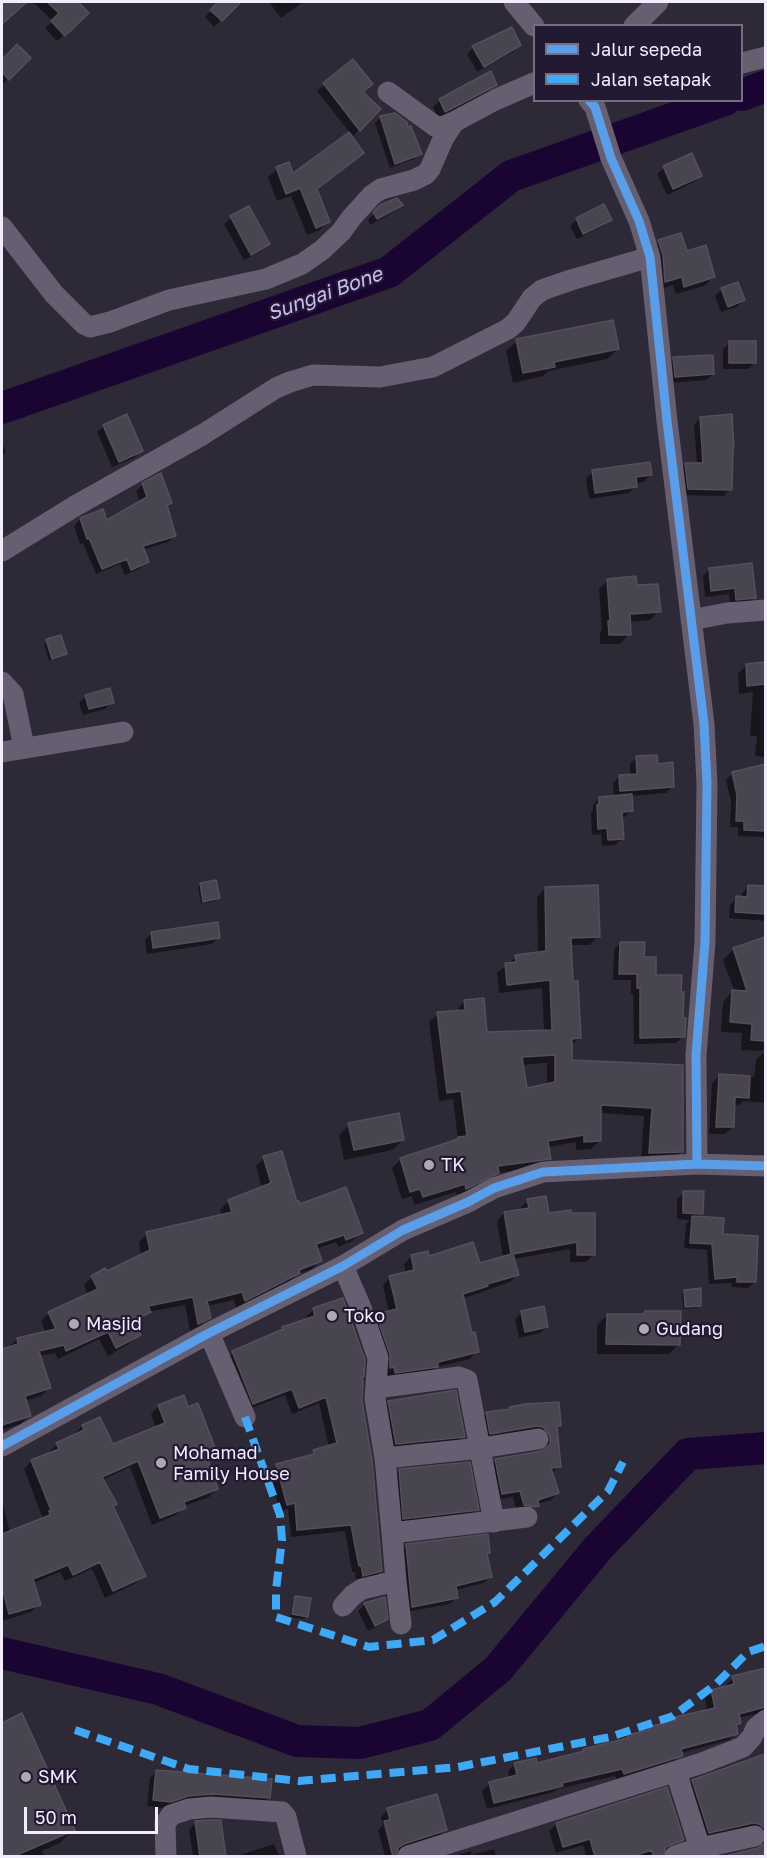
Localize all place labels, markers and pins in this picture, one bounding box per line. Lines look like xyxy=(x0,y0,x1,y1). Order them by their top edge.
place label: TK xyxy=(441,1154,465,1176)
marker: TK xyxy=(422,1158,436,1172)
place label: Toko xyxy=(344,1305,385,1327)
marker: Toko xyxy=(325,1309,339,1323)
place label: Masjid xyxy=(86,1313,142,1335)
marker: Masjid xyxy=(67,1317,81,1331)
place label: Gudang xyxy=(656,1318,723,1340)
marker: Gudang xyxy=(637,1322,651,1336)
place label: Mohamad Family House xyxy=(173,1442,290,1484)
marker: Mohamad Family House xyxy=(154,1456,168,1470)
place label: SMK xyxy=(38,1766,77,1788)
marker: SMK xyxy=(19,1770,33,1784)

